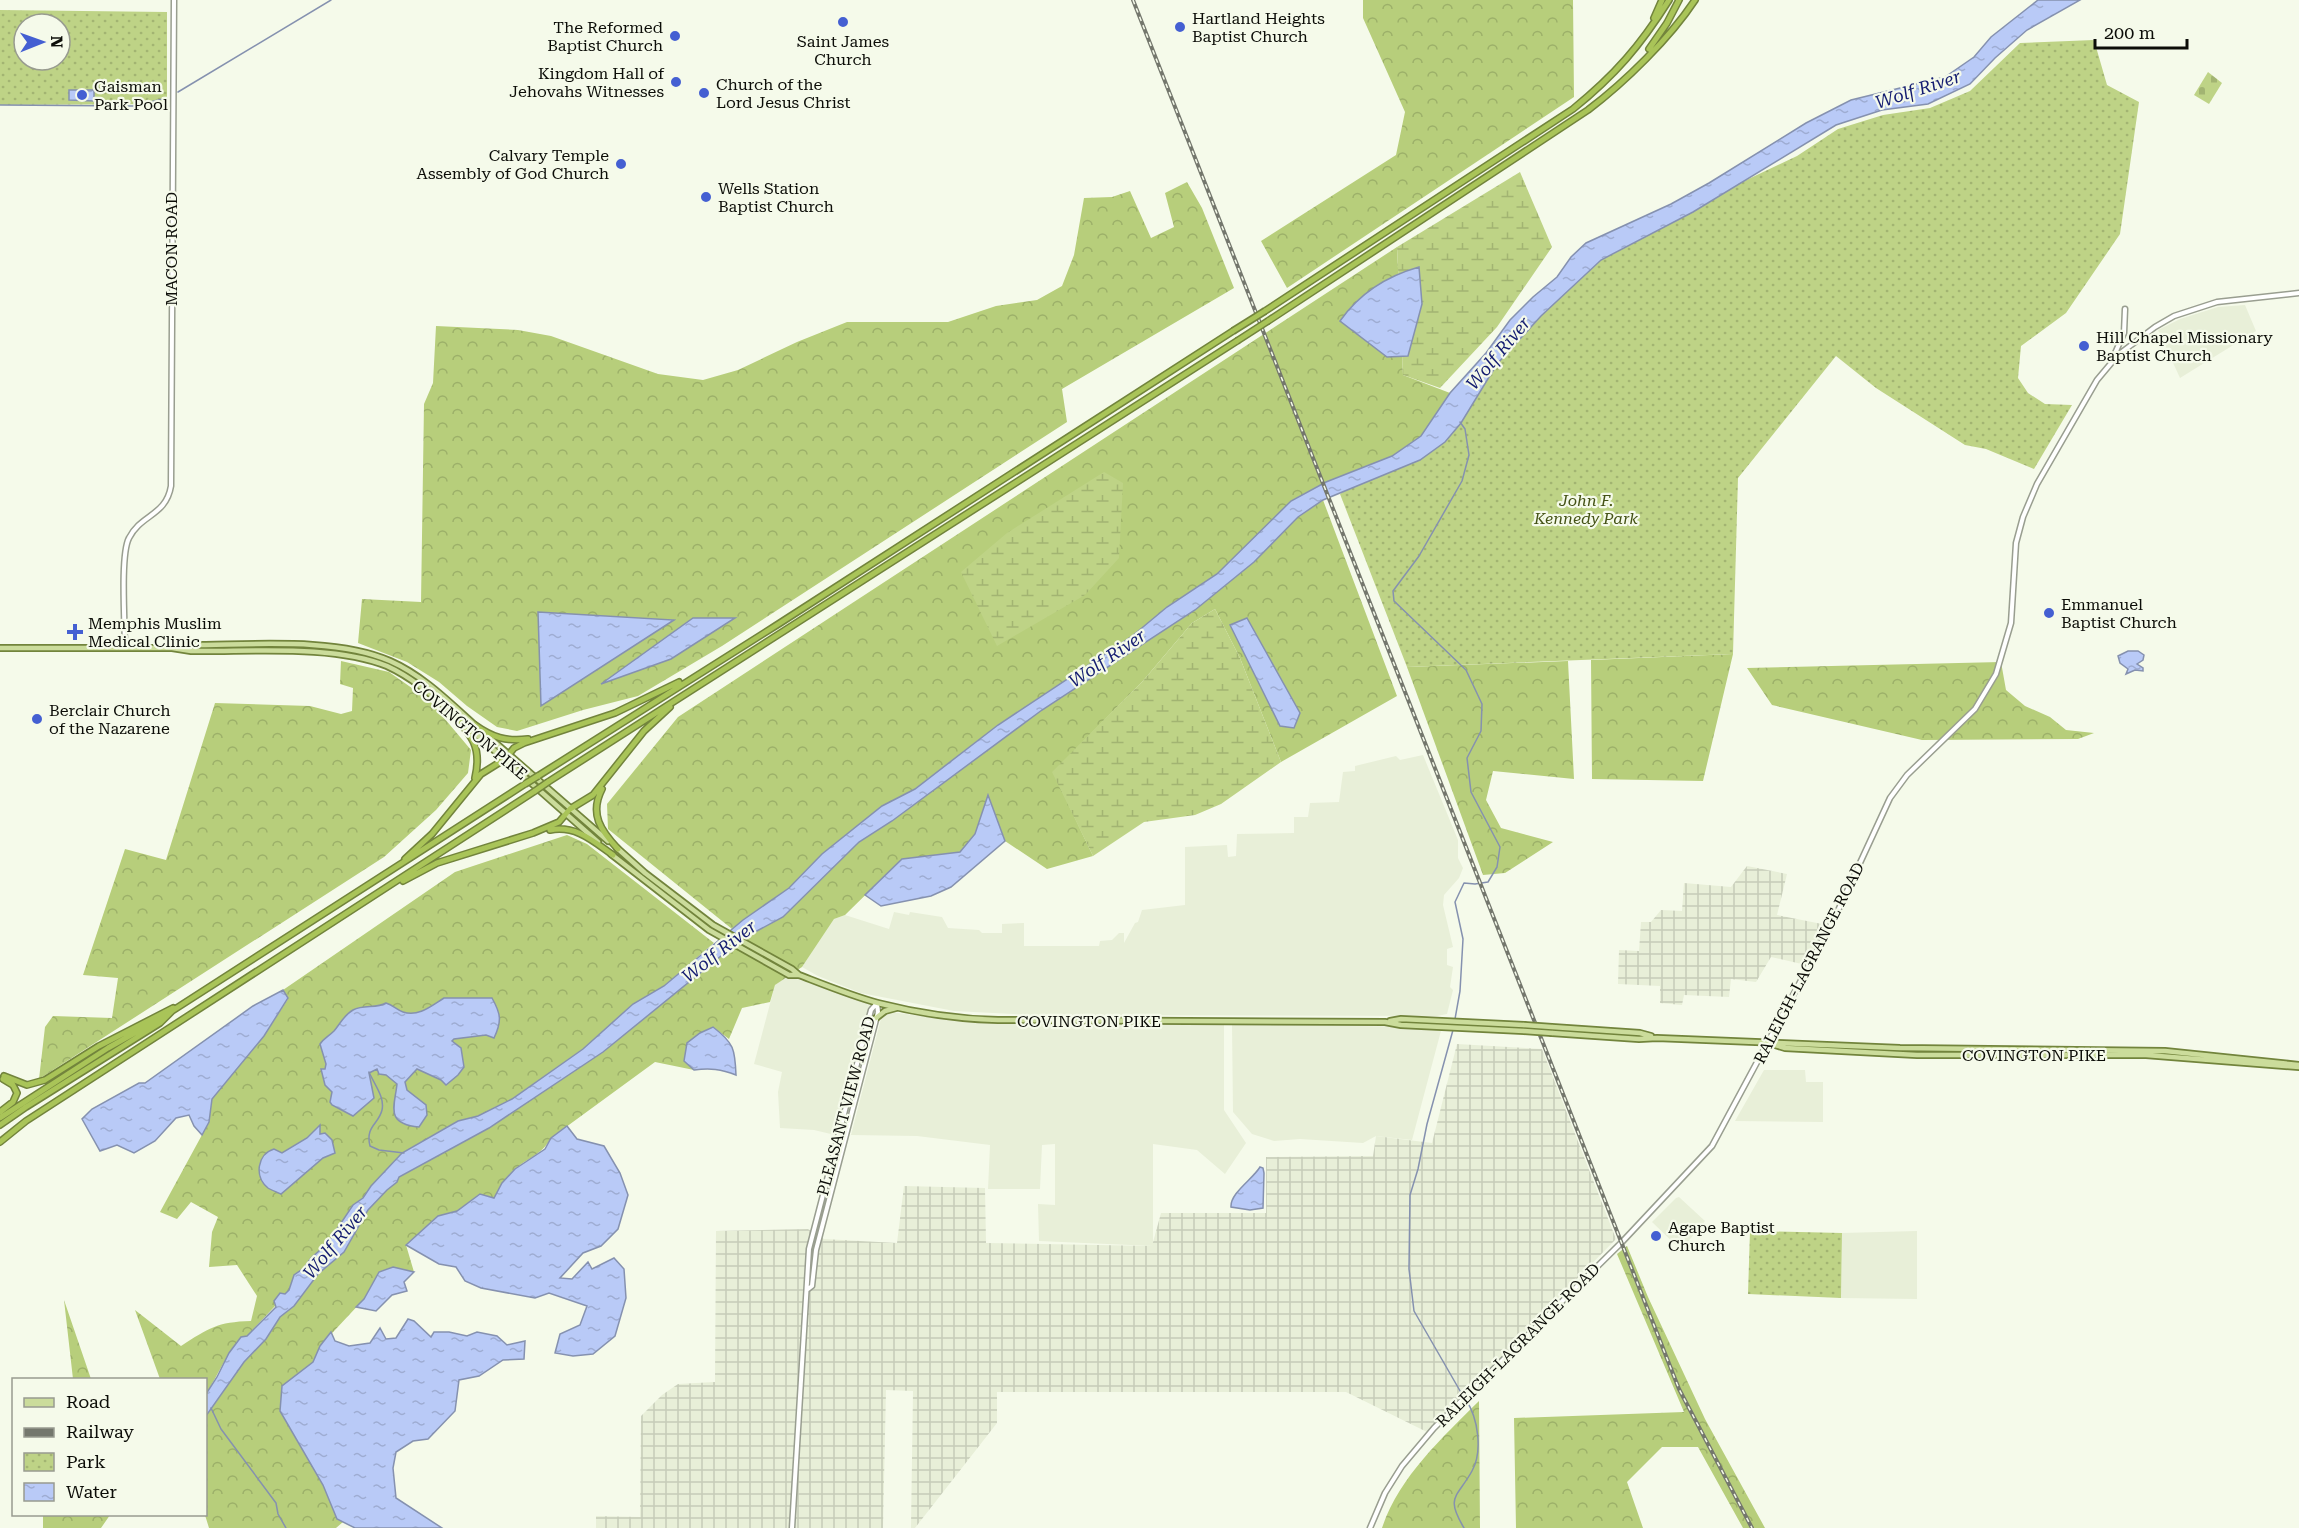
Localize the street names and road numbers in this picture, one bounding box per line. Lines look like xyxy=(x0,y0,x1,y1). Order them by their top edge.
street label: MACON ROAD xyxy=(162,192,181,306)
street label: COVINGTON PIKE xyxy=(409,676,531,784)
street label: RALEIGH-LAGRANGE ROAD xyxy=(1750,859,1868,1067)
street label: COVINGTON PIKE xyxy=(1017,1012,1161,1031)
street label: PLEASANT VIEW ROAD xyxy=(813,1014,879,1198)
street label: COVINGTON PIKE xyxy=(1962,1046,2106,1065)
street label: RALEIGH-LAGRANGE ROAD xyxy=(1432,1259,1604,1431)

